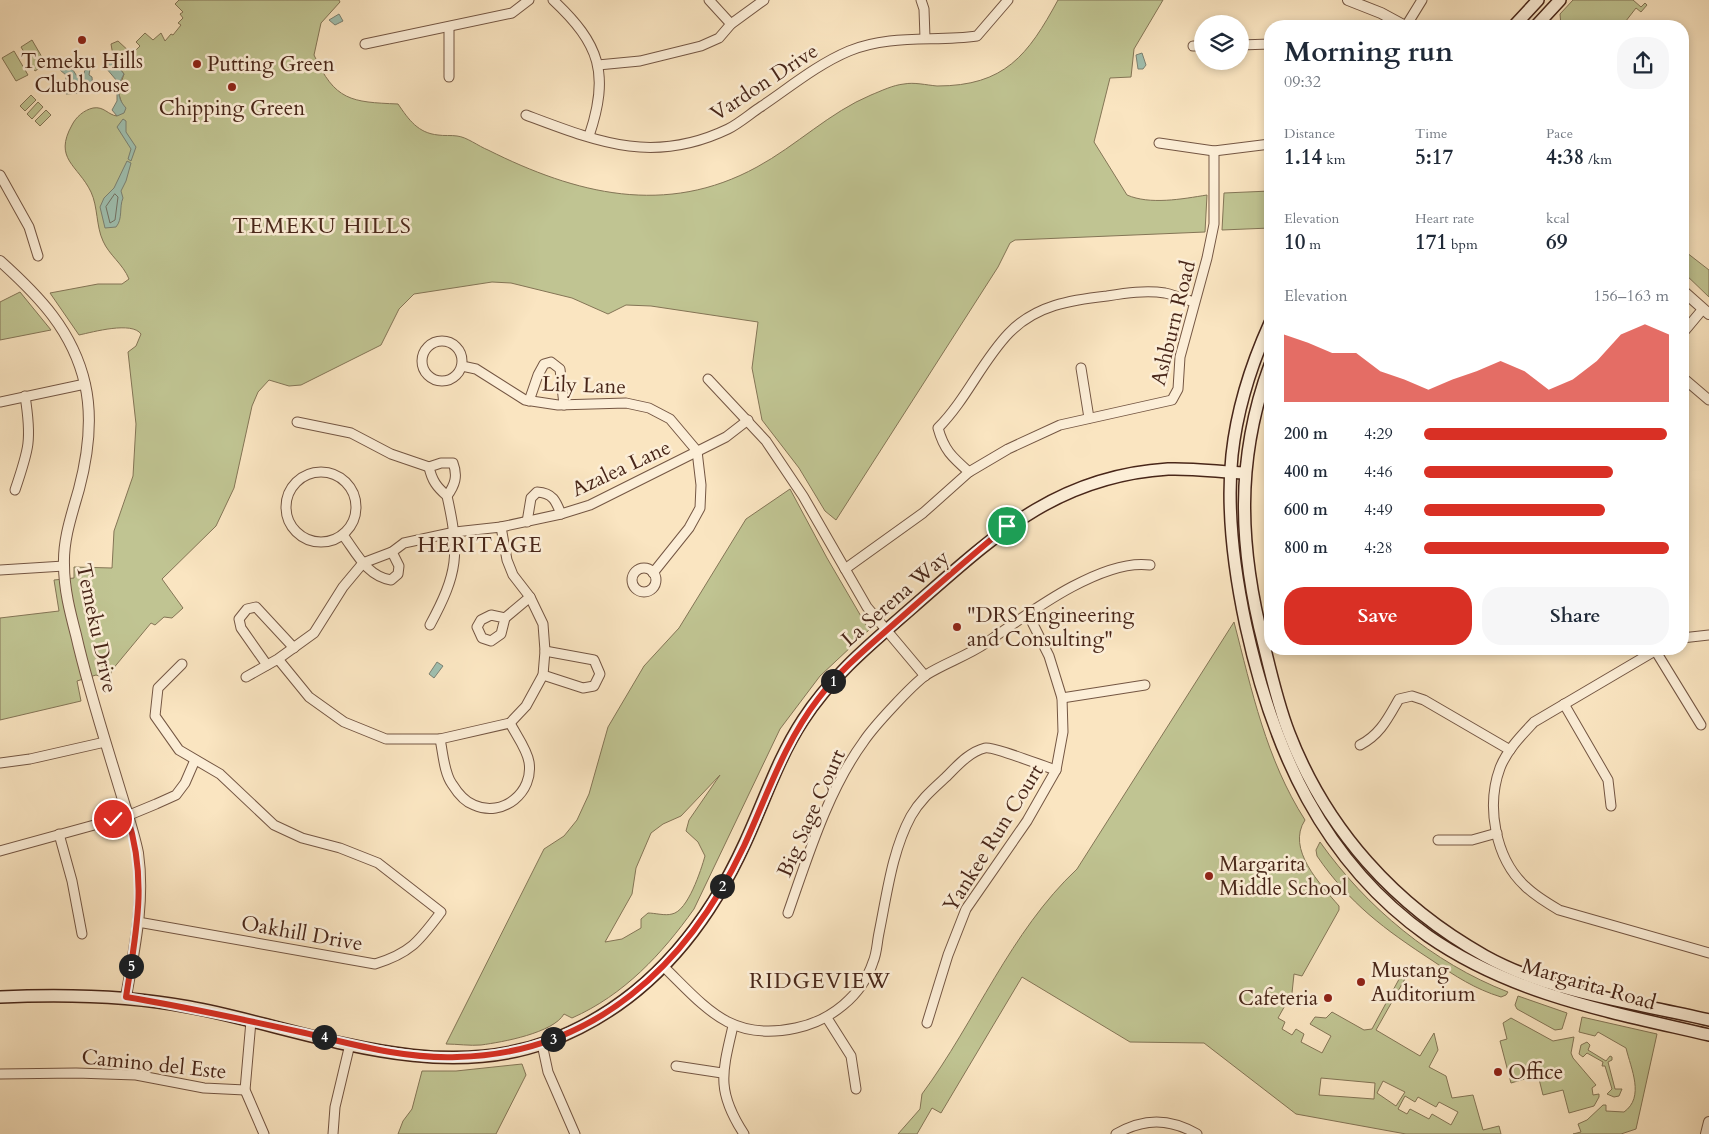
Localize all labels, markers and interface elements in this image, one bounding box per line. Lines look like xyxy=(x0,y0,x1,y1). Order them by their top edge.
map controls xyxy=(1194,15,1249,70)
button: layers xyxy=(1194,15,1249,70)
text: Morning run xyxy=(1284,33,1453,71)
marker: Temeku Hills Clubhouse xyxy=(76,34,88,46)
street label: Vardon Drive xyxy=(705,37,824,128)
button: share xyxy=(1617,37,1669,89)
place label: Temeku Hills Clubhouse xyxy=(21,47,143,100)
place label: Putting Green xyxy=(207,50,335,79)
marker: Putting Green xyxy=(191,58,203,70)
text: 09:32 xyxy=(1284,71,1321,93)
marker: Chipping Green xyxy=(226,81,238,93)
place label: Chipping Green xyxy=(159,94,305,123)
text: Distance xyxy=(1284,124,1335,143)
text: Time xyxy=(1415,124,1447,143)
text: Pace xyxy=(1546,124,1573,143)
text: 1.14 xyxy=(1284,143,1322,172)
text: 5:17 xyxy=(1415,143,1453,172)
text: 4:38 xyxy=(1546,143,1584,172)
text: km xyxy=(1322,150,1345,169)
text: /km xyxy=(1584,150,1612,169)
text: Elevation xyxy=(1284,209,1340,228)
text: Heart rate xyxy=(1415,209,1474,228)
text: kcal xyxy=(1546,209,1570,228)
district label: TEMEKU HILLS xyxy=(232,211,412,241)
text: 10 xyxy=(1284,228,1306,257)
text: 171 xyxy=(1415,228,1447,257)
text: 69 xyxy=(1546,228,1568,257)
text: m xyxy=(1306,235,1321,254)
text: bpm xyxy=(1447,235,1478,254)
street label: Ashburn Road xyxy=(1144,258,1203,389)
text: Elevation xyxy=(1284,285,1348,307)
text: 156–163 m xyxy=(1593,285,1669,307)
street label: Lily Lane xyxy=(542,370,626,401)
text: 200 m xyxy=(1284,423,1328,445)
text: 4:29 xyxy=(1364,423,1393,445)
street label: Azalea Lane xyxy=(567,433,675,504)
text: 400 m xyxy=(1284,461,1328,483)
text: 4:46 xyxy=(1364,461,1393,483)
text: 600 m xyxy=(1284,499,1328,521)
text: 4:49 xyxy=(1364,499,1393,521)
pin xyxy=(986,505,1028,547)
icon: arrive xyxy=(993,512,1021,540)
district label: HERITAGE xyxy=(417,530,543,560)
text: 800 m xyxy=(1284,537,1328,559)
text: 4:28 xyxy=(1364,537,1393,559)
street label: La Serena Way xyxy=(835,543,956,654)
street label: Temeku Drive xyxy=(69,561,124,695)
button: Save xyxy=(1284,587,1472,645)
button: Share xyxy=(1482,587,1669,645)
place label: "DRS Engineering and Consulting" xyxy=(967,601,1134,654)
marker: "DRS Engineering and Consulting" xyxy=(951,621,963,633)
pin: 1 xyxy=(820,668,846,694)
text: 1 xyxy=(830,672,837,691)
street label: Big Sage Court xyxy=(770,744,853,882)
street label: Yankee Run Court xyxy=(936,758,1051,918)
pin xyxy=(92,798,134,840)
icon: check xyxy=(99,805,127,833)
place label: Margarita Middle School xyxy=(1219,850,1347,903)
marker: Margarita Middle School xyxy=(1203,870,1215,882)
pin: 2 xyxy=(710,874,734,898)
text: 2 xyxy=(719,877,726,896)
street label: Oakhill Drive xyxy=(239,909,365,958)
street label: Margarita Road xyxy=(1518,951,1659,1017)
pin: 5 xyxy=(118,954,144,978)
place label: Mustang Auditorium xyxy=(1371,956,1476,1009)
text: 5 xyxy=(128,957,135,976)
district label: RIDGEVIEW xyxy=(749,966,891,996)
marker: Mustang Auditorium xyxy=(1355,976,1367,988)
place label: Cafeteria xyxy=(1238,984,1318,1013)
marker: Cafeteria xyxy=(1322,992,1334,1004)
pin: 4 xyxy=(312,1024,336,1050)
pin: 3 xyxy=(540,1026,566,1052)
text: 4 xyxy=(321,1028,328,1047)
text: 3 xyxy=(550,1030,557,1049)
street label: Camino del Este xyxy=(80,1042,228,1087)
place label: Office xyxy=(1508,1058,1563,1087)
marker: Office xyxy=(1492,1066,1504,1078)

